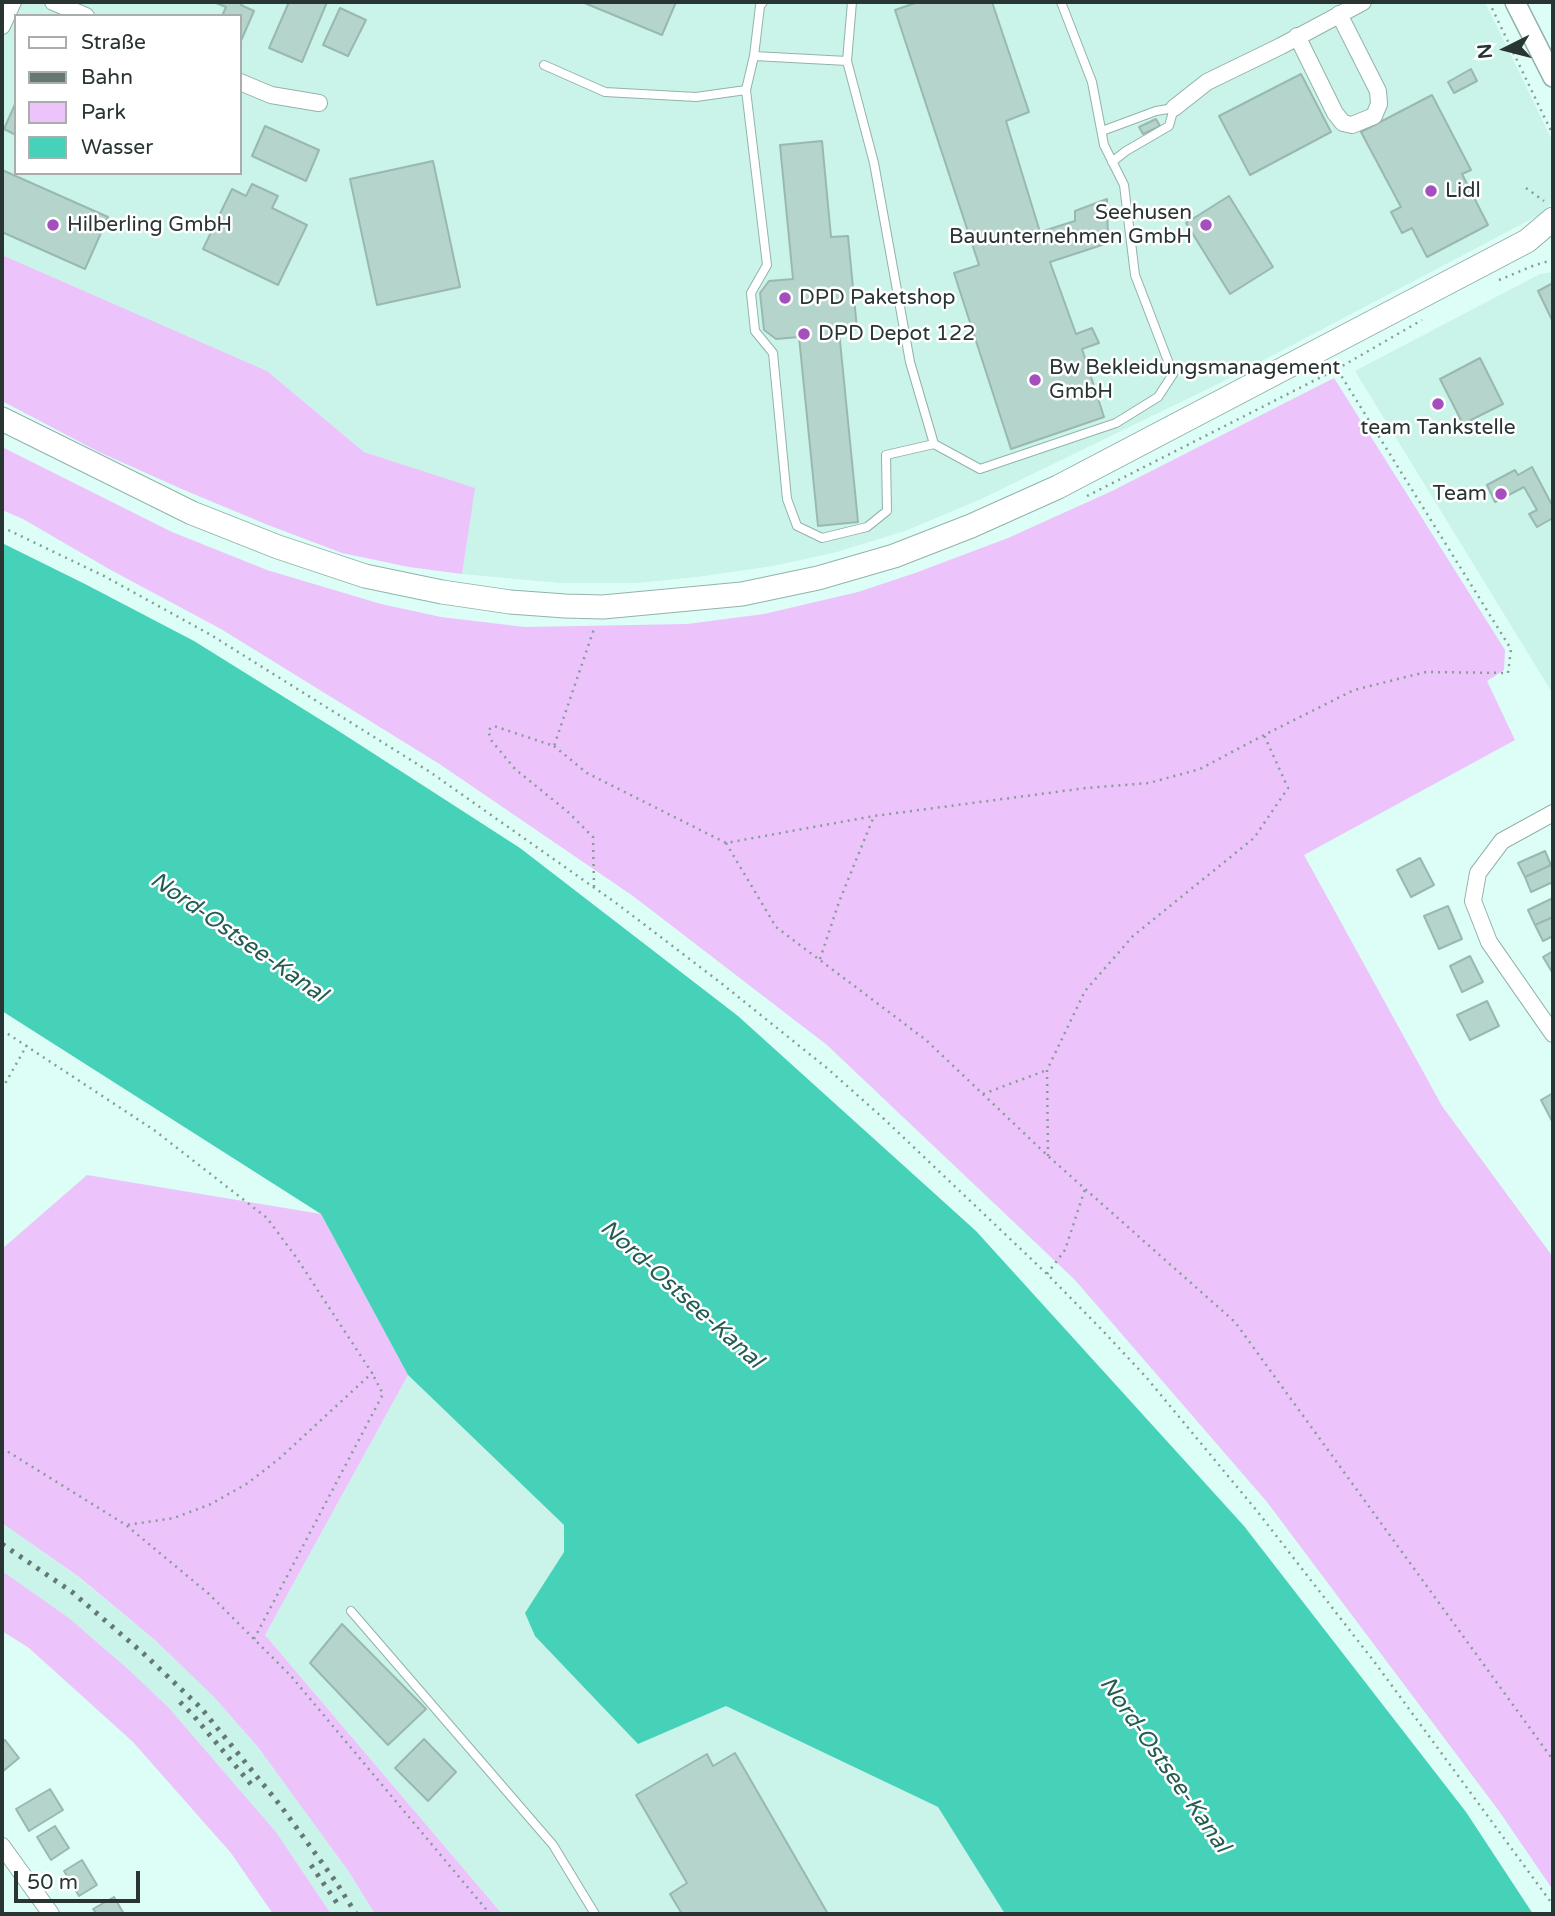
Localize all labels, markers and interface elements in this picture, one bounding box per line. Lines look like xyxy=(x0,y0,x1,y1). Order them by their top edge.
legend xyxy=(14,14,242,175)
north arrow xyxy=(1471,14,1541,84)
text: Straße xyxy=(81,30,146,55)
text: N xyxy=(1473,42,1497,60)
text: Bahn xyxy=(81,65,133,90)
text: Park xyxy=(81,100,126,125)
text: Wasser xyxy=(81,135,153,160)
place label: Lidl xyxy=(1445,178,1481,204)
marker: Lidl xyxy=(1423,183,1439,199)
place label: Seehusen Bauunternehmen GmbH xyxy=(949,200,1192,250)
place label: Hilberling GmbH xyxy=(67,212,232,238)
marker: Hilberling GmbH xyxy=(45,217,61,233)
marker: Seehusen Bauunternehmen GmbH xyxy=(1198,217,1214,233)
place label: DPD Paketshop xyxy=(799,285,956,311)
marker: DPD Paketshop xyxy=(777,290,793,306)
place label: DPD Depot 122 xyxy=(818,321,975,347)
marker: DPD Depot 122 xyxy=(796,326,812,342)
place label: Bw Bekleidungsmanagement GmbH xyxy=(1049,355,1340,405)
marker: Bw Bekleidungsmanagement GmbH xyxy=(1027,372,1043,388)
marker: team Tankstelle xyxy=(1430,396,1446,412)
place label: team Tankstelle xyxy=(1360,415,1516,441)
place label: Team xyxy=(1433,481,1487,507)
marker: Team xyxy=(1493,486,1509,502)
water label: Nord-Ostsee-Kanal xyxy=(145,867,331,1009)
water label: Nord-Ostsee-Kanal xyxy=(594,1215,768,1375)
water label: Nord-Ostsee-Kanal xyxy=(1093,1672,1235,1858)
scale bar xyxy=(18,1856,144,1900)
text: 50 m xyxy=(27,1870,78,1895)

